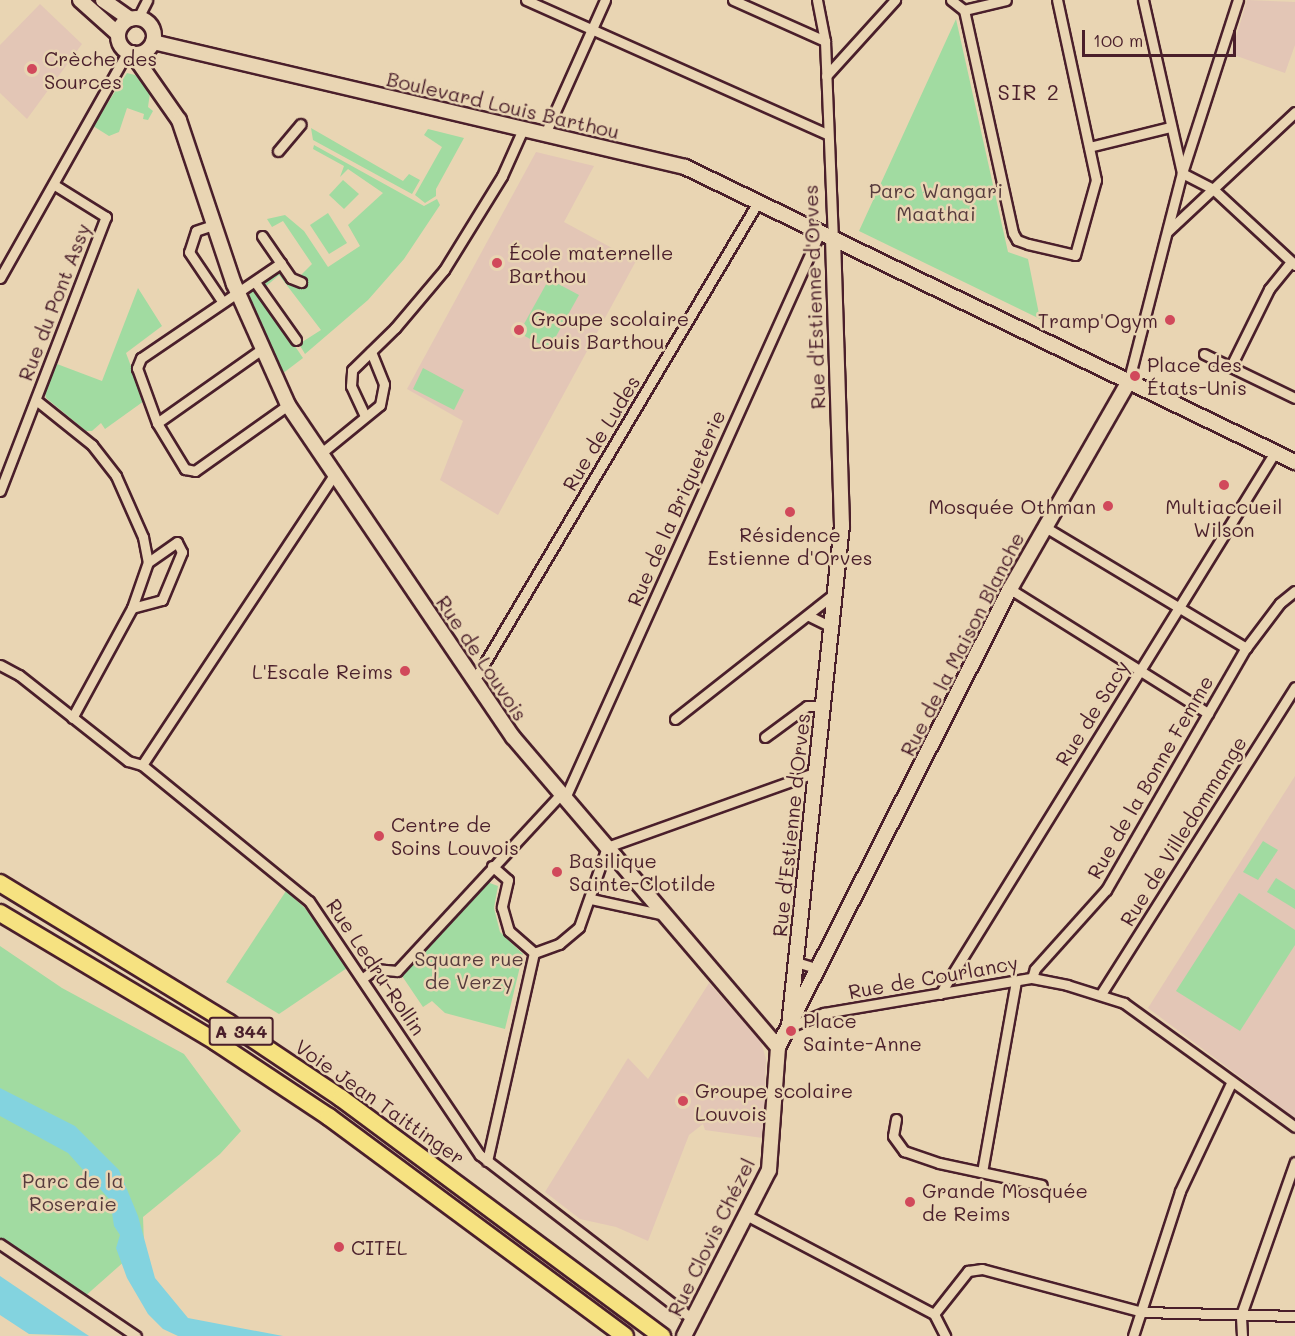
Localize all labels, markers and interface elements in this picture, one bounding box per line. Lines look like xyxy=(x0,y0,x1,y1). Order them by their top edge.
scale bar xyxy=(1085,18,1240,56)
text: 100 m xyxy=(1093,28,1143,52)
place label: Crèche des Sources xyxy=(44,46,157,93)
marker: Crèche des Sources xyxy=(25,62,39,76)
street label: Boulevard Louis Barthou xyxy=(384,67,622,143)
district label: SIR 2 xyxy=(998,79,1060,105)
park label: Parc Wangari Maathai xyxy=(869,179,1003,226)
street label: Rue d'Estienne d'Orves xyxy=(798,184,830,410)
street label: Rue du Pont Assy xyxy=(13,220,95,384)
place label: École maternelle Barthou xyxy=(509,240,673,287)
marker: École maternelle Barthou xyxy=(490,256,504,270)
place label: Groupe scolaire Louis Barthou xyxy=(531,306,689,353)
place label: Tramp'Ogym xyxy=(1038,308,1158,332)
marker: Tramp'Ogym xyxy=(1163,313,1177,327)
marker: Groupe scolaire Louis Barthou xyxy=(512,323,526,337)
place label: Place des États-Unis xyxy=(1147,352,1247,399)
marker: Place des États-Unis xyxy=(1128,369,1142,383)
street label: Rue de Ludes xyxy=(557,371,645,495)
street label: Rue de la Briqueterie xyxy=(622,406,730,610)
marker: Multiaccueil Wilson xyxy=(1217,478,1231,492)
place label: Mosquée Othman xyxy=(928,494,1096,518)
place label: Multiaccueil Wilson xyxy=(1165,494,1283,541)
marker: Mosquée Othman xyxy=(1101,499,1115,513)
marker: Résidence Estienne d'Orves xyxy=(783,505,797,519)
place label: Résidence Estienne d'Orves xyxy=(707,522,873,569)
street label: Rue de la Maison Blanche xyxy=(895,528,1029,760)
street label: Rue de Louvois xyxy=(431,591,533,725)
street label: Rue de Sacy xyxy=(1050,656,1134,770)
place label: L'Escale Reims xyxy=(252,659,393,683)
marker: L'Escale Reims xyxy=(398,664,412,678)
street label: Rue de la Bonne Femme xyxy=(1082,671,1218,883)
street label: Rue d'Estienne d'Orves xyxy=(767,712,815,938)
street label: Rue de Villedommange xyxy=(1115,732,1251,930)
place label: Centre de Soins Louvois xyxy=(391,813,519,860)
marker: Centre de Soins Louvois xyxy=(372,829,386,843)
place label: Basilique Sainte-Clotilde xyxy=(569,849,716,896)
marker: Basilique Sainte-Clotilde xyxy=(550,865,564,879)
street label: Rue Ledru-Rollin xyxy=(321,894,431,1040)
park label: Square rue de Verzy xyxy=(414,947,524,994)
street label: Rue de Courlancy xyxy=(846,950,1020,1004)
place label: Place Sainte-Anne xyxy=(803,1008,922,1055)
road number: A 344 xyxy=(208,1016,274,1046)
marker: Place Sainte-Anne xyxy=(784,1024,798,1038)
street label: Voie Jean Taittinger xyxy=(291,1034,469,1170)
place label: Groupe scolaire Louvois xyxy=(695,1078,853,1125)
marker: Groupe scolaire Louvois xyxy=(676,1094,690,1108)
street label: Rue Clovis Chézel xyxy=(662,1154,760,1320)
park label: Parc de la Roseraie xyxy=(22,1168,124,1215)
place label: Grande Mosquée de Reims xyxy=(922,1178,1088,1225)
marker: Grande Mosquée de Reims xyxy=(903,1195,917,1209)
place label: CITEL xyxy=(351,1235,407,1259)
marker: CITEL xyxy=(332,1240,346,1254)

